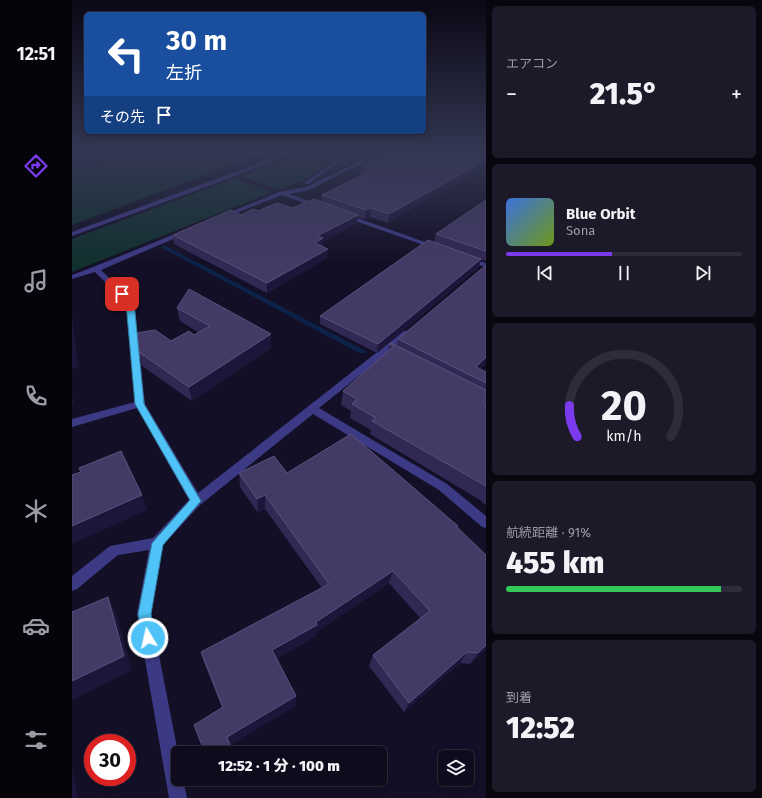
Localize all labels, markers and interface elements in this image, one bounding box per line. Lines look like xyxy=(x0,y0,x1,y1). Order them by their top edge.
text: 30 m xyxy=(166,24,227,57)
icon: left xyxy=(100,28,152,80)
text: 12:51 xyxy=(16,43,56,65)
text: エアコン xyxy=(506,56,558,71)
text: 左折 xyxy=(166,62,202,84)
text: 21.5° xyxy=(590,76,658,112)
text: − xyxy=(506,81,517,108)
text: + xyxy=(731,81,742,108)
icon: arrive xyxy=(153,104,175,126)
text: その先 xyxy=(100,108,145,126)
icon: directions xyxy=(22,152,50,180)
text: Blue Orbit xyxy=(566,205,635,223)
text: Sona xyxy=(566,223,595,238)
icon: previous xyxy=(534,262,556,284)
icon: pause xyxy=(613,262,635,284)
icon: next xyxy=(692,262,714,284)
icon: music xyxy=(22,267,50,295)
pin xyxy=(105,277,139,311)
icon: arrive xyxy=(111,283,133,305)
text: 20 xyxy=(601,381,647,431)
icon: phone xyxy=(22,382,50,410)
text: km/h xyxy=(606,428,642,445)
icon: climate xyxy=(22,497,50,525)
text: 航続距離 · 91% xyxy=(506,525,591,540)
text: 455 km xyxy=(506,545,605,581)
icon: car xyxy=(22,612,50,640)
position arrow xyxy=(127,617,169,659)
text: 到着 xyxy=(506,690,532,705)
text: 12:52 xyxy=(506,710,575,746)
icon: filters xyxy=(22,726,50,754)
speed limit sign: 30 xyxy=(84,734,136,786)
map controls xyxy=(438,750,474,786)
button: layers xyxy=(438,750,474,786)
text: 12:52 · 1 分 · 100 m xyxy=(218,757,340,775)

